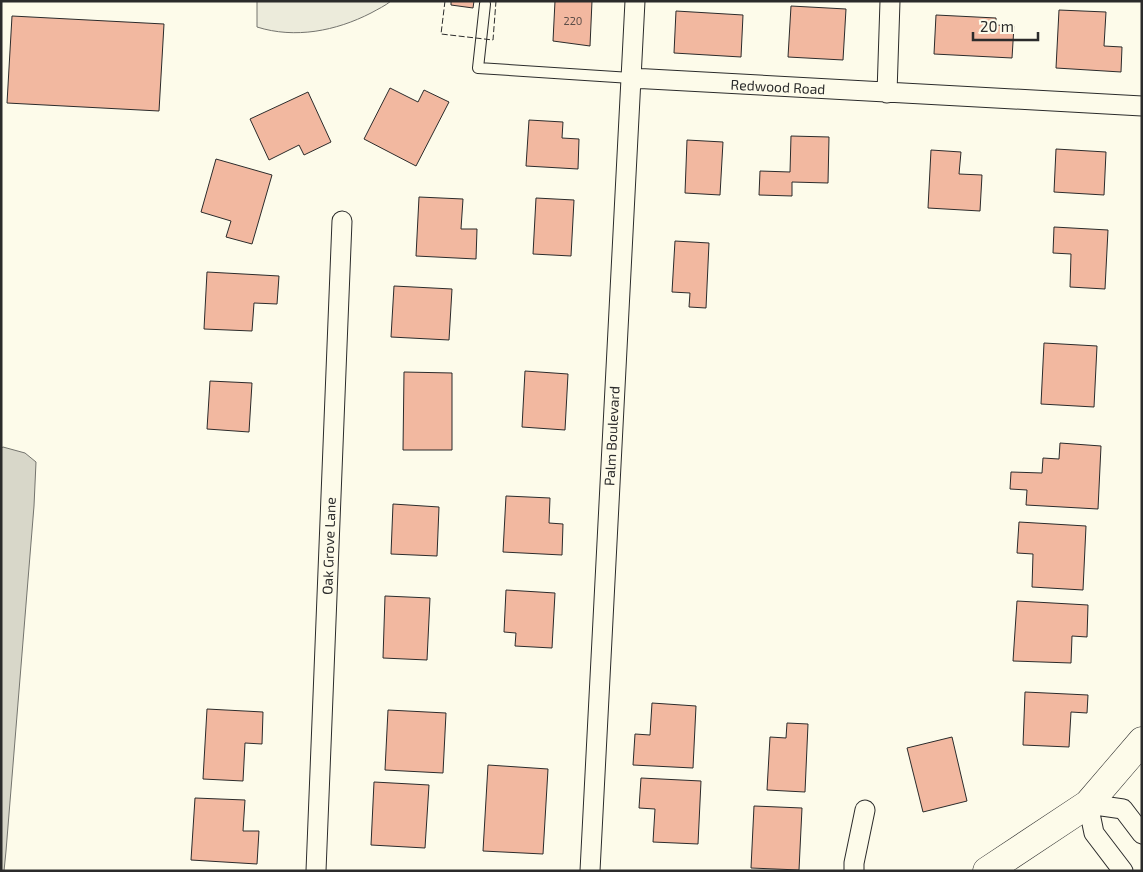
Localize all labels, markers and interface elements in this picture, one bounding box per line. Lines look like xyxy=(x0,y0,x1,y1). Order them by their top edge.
scale bar xyxy=(973,10,1038,42)
house number: 220 xyxy=(564,14,583,27)
text: 20 m xyxy=(980,17,1014,35)
street label: Redwood Road xyxy=(730,76,826,97)
street label: Palm Boulevard xyxy=(600,385,623,486)
street label: Oak Grove Lane xyxy=(318,497,339,595)

